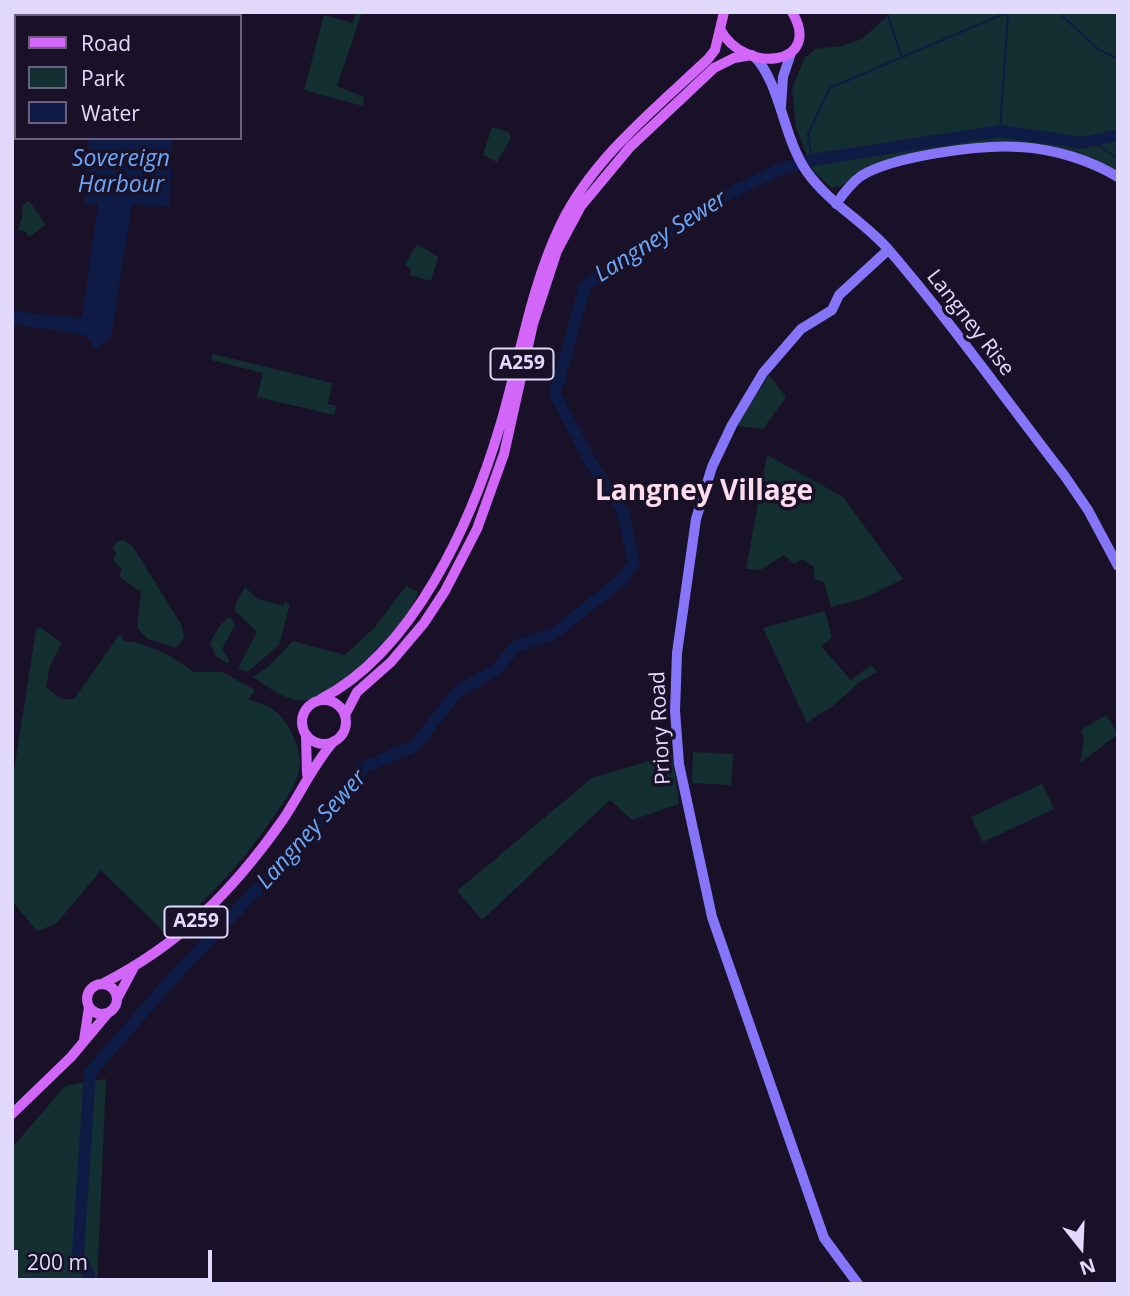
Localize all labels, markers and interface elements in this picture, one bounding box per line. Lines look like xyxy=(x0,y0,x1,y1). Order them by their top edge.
legend xyxy=(14,14,242,140)
text: Road xyxy=(81,29,131,57)
text: Park xyxy=(81,64,125,92)
text: Water xyxy=(81,99,140,127)
water label: Sovereign Harbour xyxy=(72,145,170,199)
water label: Langney Sewer xyxy=(590,185,732,289)
street label: Langney Rise xyxy=(921,265,1019,381)
road number: A259 xyxy=(490,348,554,380)
district label: Langney Village xyxy=(595,475,813,509)
street label: Priory Road xyxy=(645,671,677,785)
water label: Langney Sewer xyxy=(251,765,373,895)
road number: A259 xyxy=(164,906,228,938)
north arrow xyxy=(1046,1212,1116,1282)
scale bar xyxy=(18,1236,215,1280)
text: 200 m xyxy=(27,1248,88,1276)
text: N xyxy=(1076,1252,1099,1282)

